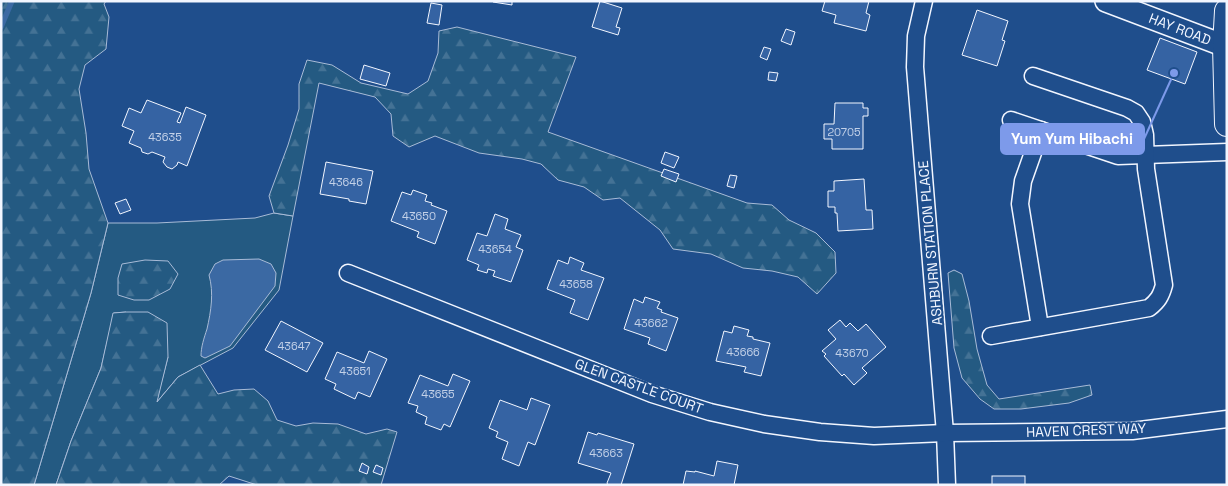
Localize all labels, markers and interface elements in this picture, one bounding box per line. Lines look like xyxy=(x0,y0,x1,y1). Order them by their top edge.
street label: HAY ROAD xyxy=(1146,9,1214,49)
callout: Yum Yum Hibachi xyxy=(1001,124,1144,154)
house number: 20705 xyxy=(827,125,861,139)
text: Yum Yum Hibachi xyxy=(1011,129,1133,148)
house number: 43635 xyxy=(148,130,182,144)
street label: ASHBURN STATION PLACE xyxy=(914,160,946,326)
house number: 43646 xyxy=(329,175,363,189)
house number: 43650 xyxy=(402,209,436,223)
house number: 43654 xyxy=(478,242,512,256)
house number: 43658 xyxy=(559,277,593,291)
house number: 43662 xyxy=(634,316,668,330)
house number: 43647 xyxy=(278,339,310,353)
house number: 43666 xyxy=(726,345,760,359)
house number: 43670 xyxy=(835,346,869,360)
street label: GLEN CASTLE COURT xyxy=(572,354,706,418)
house number: 43651 xyxy=(339,364,371,378)
house number: 43655 xyxy=(421,387,455,401)
street label: HAVEN CREST WAY xyxy=(1026,419,1147,441)
house number: 43663 xyxy=(589,446,623,460)

